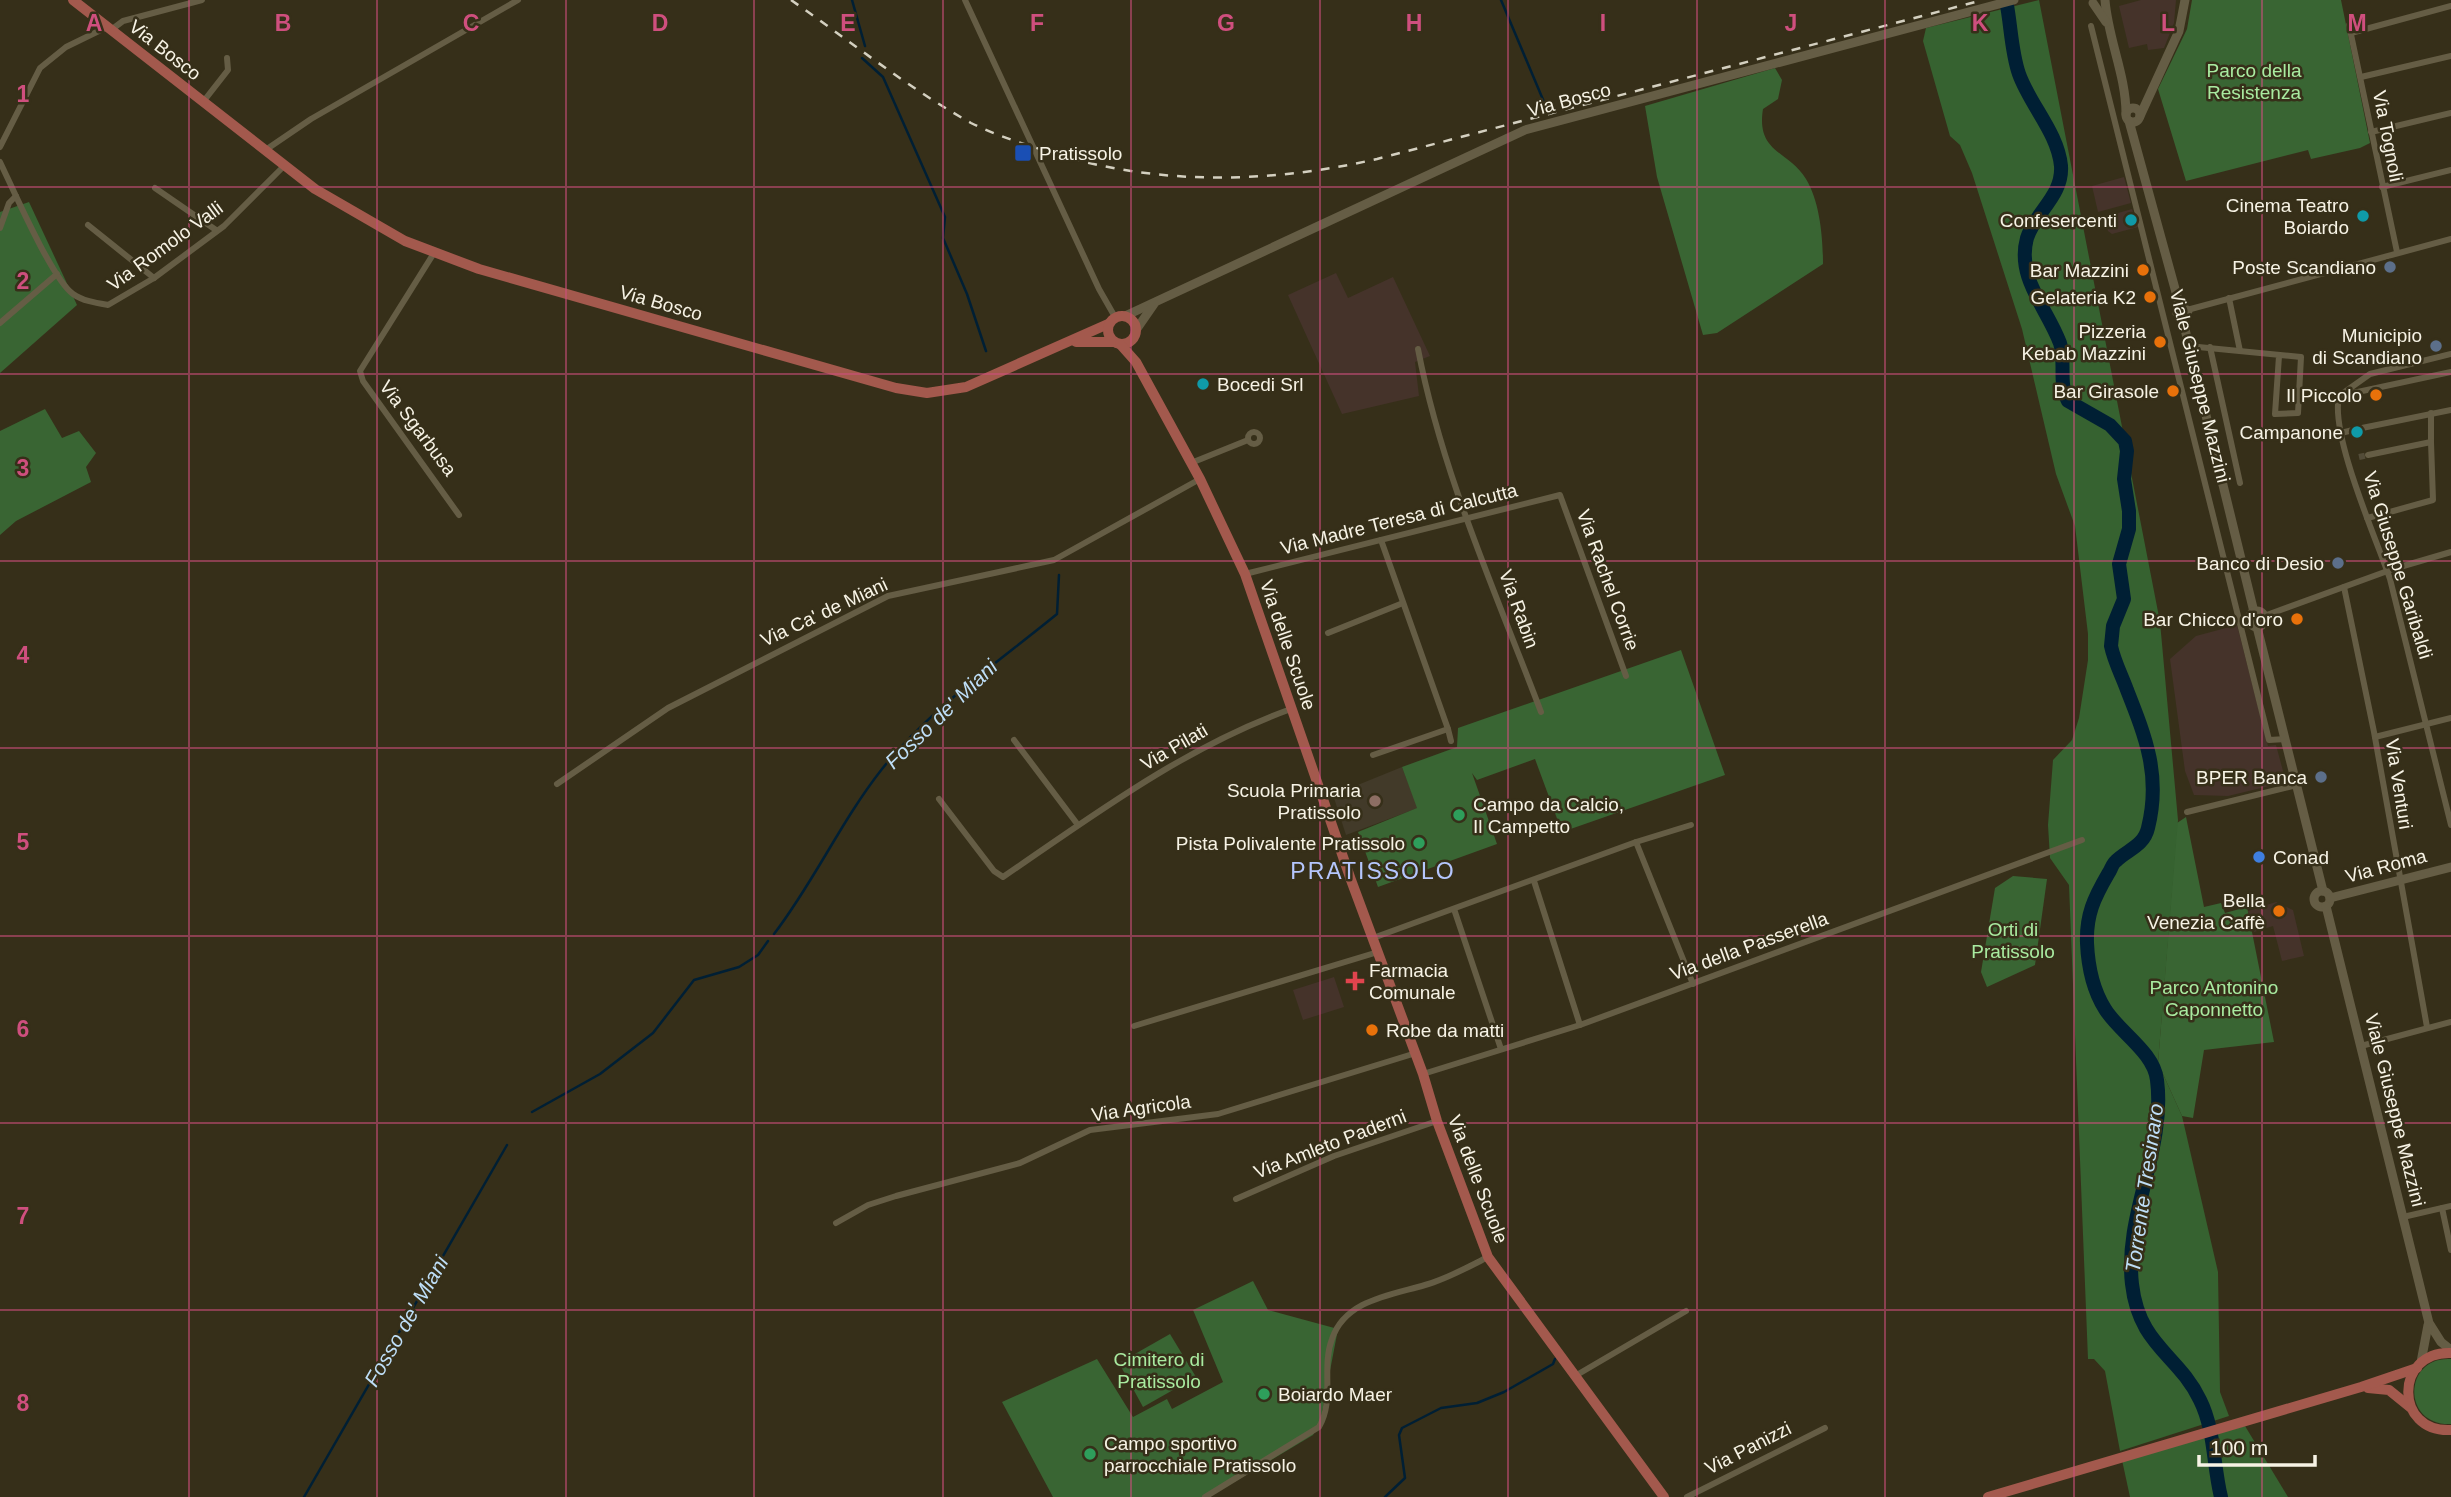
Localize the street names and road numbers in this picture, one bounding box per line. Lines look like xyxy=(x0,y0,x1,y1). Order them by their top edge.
street label: Via Bosco xyxy=(125,15,205,85)
street label: Via Bosco xyxy=(1525,79,1613,121)
street label: Via Tognoli xyxy=(2369,89,2407,183)
street label: Via Romolo Valli xyxy=(103,197,227,295)
street label: Via Bosco xyxy=(617,281,705,325)
street label: Viale Giuseppe Mazzini xyxy=(2166,287,2234,485)
street label: Via Sgarbusa xyxy=(375,376,461,480)
street label: Via Giuseppe Garibaldi xyxy=(2359,469,2437,661)
street label: Via Madre Teresa di Calcutta xyxy=(1278,479,1520,559)
street label: Via Rachel Corrie xyxy=(1573,507,1643,653)
street label: Via Rabin xyxy=(1495,567,1543,651)
street label: Via Ca' de Miani xyxy=(757,573,891,651)
street label: Via delle Scuole xyxy=(1256,577,1320,713)
street label: Via Pilati xyxy=(1137,720,1211,774)
street label: Via Venturi xyxy=(2381,737,2417,831)
street label: Via Roma xyxy=(2343,845,2429,887)
street label: Via della Passerella xyxy=(1667,908,1831,984)
street label: Viale Giuseppe Mazzini xyxy=(2361,1011,2429,1209)
street label: Via Agricola xyxy=(1090,1091,1192,1125)
street label: Via Amleto Paderni xyxy=(1251,1105,1409,1183)
street label: Via delle Scuole xyxy=(1444,1112,1512,1246)
street label: Via Panizzi xyxy=(1702,1417,1794,1479)

